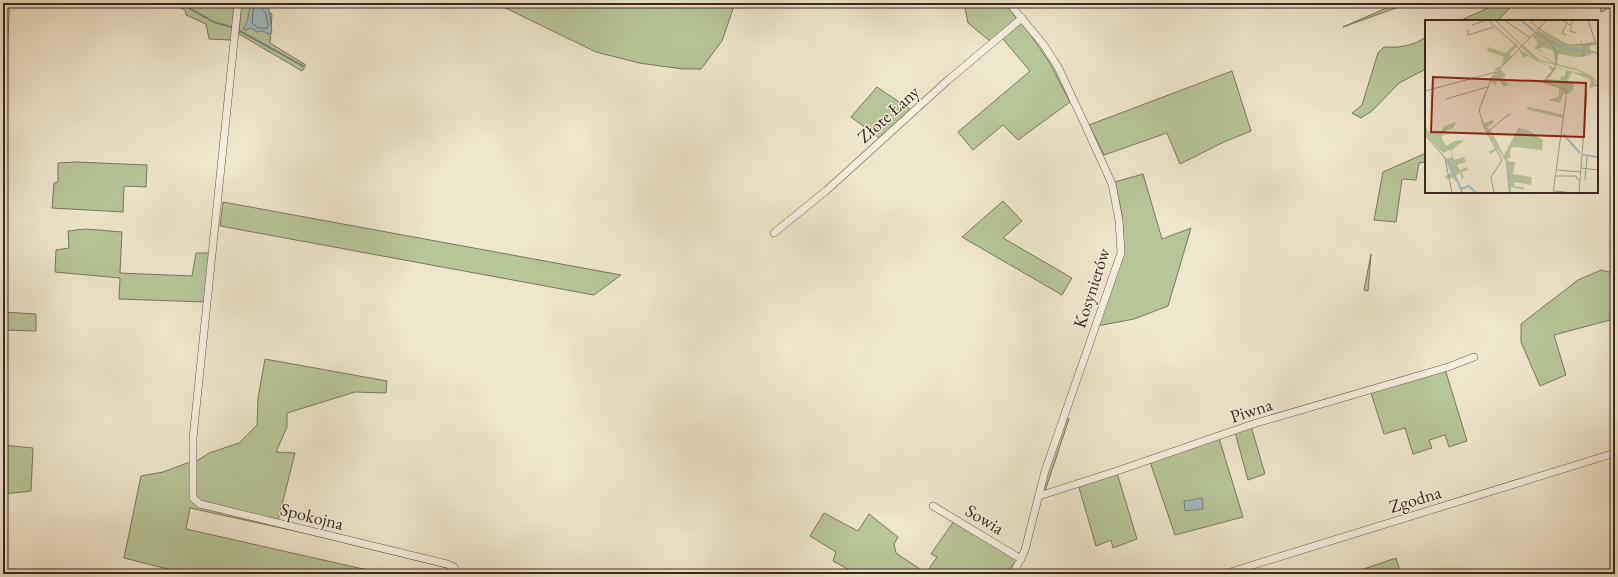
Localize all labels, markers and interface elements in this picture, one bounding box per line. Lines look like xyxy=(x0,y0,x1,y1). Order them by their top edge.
inset map xyxy=(1425,20,1598,193)
street label: Złote Łany xyxy=(852,80,924,148)
street label: Kosynierów xyxy=(1067,245,1115,331)
street label: Piwna xyxy=(1227,392,1276,428)
street label: Zgodna xyxy=(1386,480,1445,518)
street label: Spokojna xyxy=(278,497,347,535)
street label: Sowia xyxy=(962,499,1009,540)

